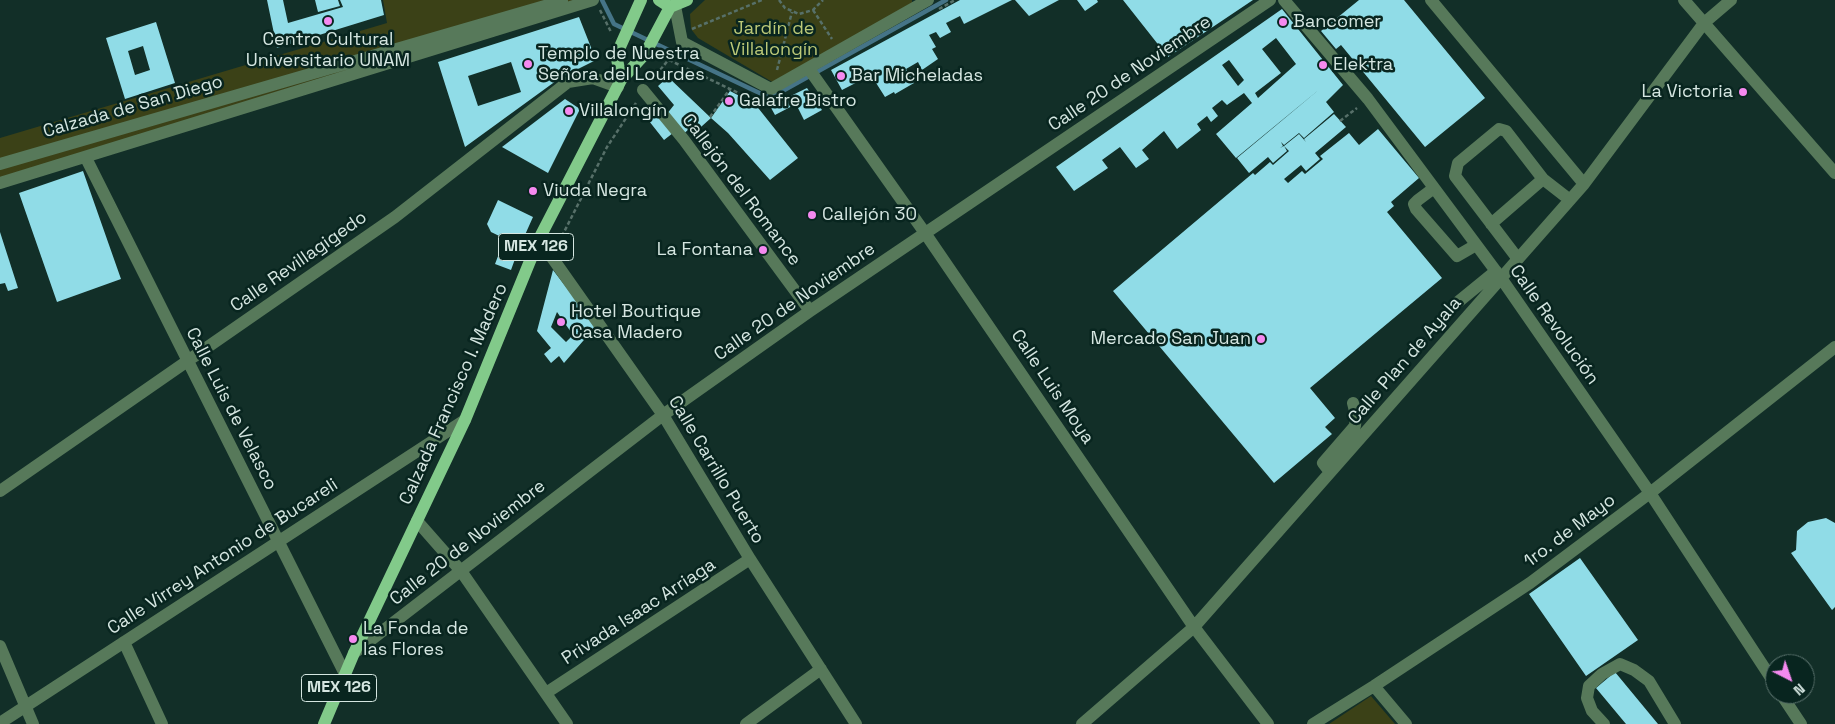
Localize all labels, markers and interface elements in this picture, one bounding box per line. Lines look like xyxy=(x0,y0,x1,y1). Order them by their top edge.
street label: Calle 20 de Noviembre xyxy=(1045,11,1215,137)
place label: Bancomer xyxy=(1293,11,1381,33)
marker: Centro Cultural Universitario UNAM xyxy=(322,15,334,27)
marker: Bancomer xyxy=(1277,16,1289,28)
park label: Jardín de Villalongín xyxy=(730,18,818,60)
place label: Centro Cultural Universitario UNAM xyxy=(246,29,410,72)
place label: Templo de Nuestra Señora del Lourdes xyxy=(538,43,705,86)
place label: Elektra xyxy=(1333,54,1393,76)
marker: Templo de Nuestra Señora del Lourdes xyxy=(522,58,534,70)
marker: Elektra xyxy=(1317,59,1329,71)
place label: Bar Micheladas xyxy=(851,65,983,87)
marker: Bar Micheladas xyxy=(835,70,847,82)
street label: Calzada de San Diego xyxy=(41,71,225,143)
place label: La Victoria xyxy=(1642,81,1733,103)
marker: La Victoria xyxy=(1737,86,1749,98)
place label: Galafre Bistro xyxy=(739,90,857,112)
marker: Galafre Bistro xyxy=(723,95,735,107)
place label: Villalongín xyxy=(579,100,667,122)
marker: Villalongín xyxy=(563,105,575,117)
street label: Callejón del Romance xyxy=(677,110,805,270)
place label: Viuda Negra xyxy=(543,180,647,202)
marker: Viuda Negra xyxy=(527,185,539,197)
place label: Callejón 30 xyxy=(822,204,917,226)
street label: Calle Revillagigedo xyxy=(227,207,371,317)
marker: Callejón 30 xyxy=(806,209,818,221)
road number: MEX 126 xyxy=(498,233,574,260)
street label: Calle 20 de Noviembre xyxy=(710,238,880,366)
place label: La Fontana xyxy=(657,239,753,261)
marker: La Fontana xyxy=(757,244,769,256)
street label: Calle Revolución xyxy=(1505,261,1603,389)
street label: Calzada Francisco I. Madero xyxy=(395,280,513,508)
street label: Calle Plan de Ayala xyxy=(1344,293,1466,429)
place label: Hotel Boutique Casa Madero xyxy=(571,301,701,344)
marker: Hotel Boutique Casa Madero xyxy=(555,316,567,328)
street label: Calle Luis de Velasco xyxy=(181,324,281,494)
street label: Calle Luis Moya xyxy=(1006,326,1098,448)
place label: Mercado San Juan xyxy=(1090,328,1251,350)
marker: Mercado San Juan xyxy=(1255,333,1267,345)
street label: Calle Carrillo Puerto xyxy=(663,392,769,548)
street label: Calle Virrey Antonio de Bucareli xyxy=(104,474,342,640)
street label: Calle 20 de Noviembre xyxy=(386,476,550,610)
street label: 1ro. de Mayo xyxy=(1520,490,1620,572)
street label: Privada Isaac Arriaga xyxy=(558,554,720,670)
place label: La Fonda de las Flores xyxy=(363,618,468,660)
marker: La Fonda de las Flores xyxy=(347,633,359,645)
north arrow xyxy=(1765,654,1815,704)
road number: MEX 126 xyxy=(302,674,376,701)
text: N xyxy=(1790,680,1809,699)

